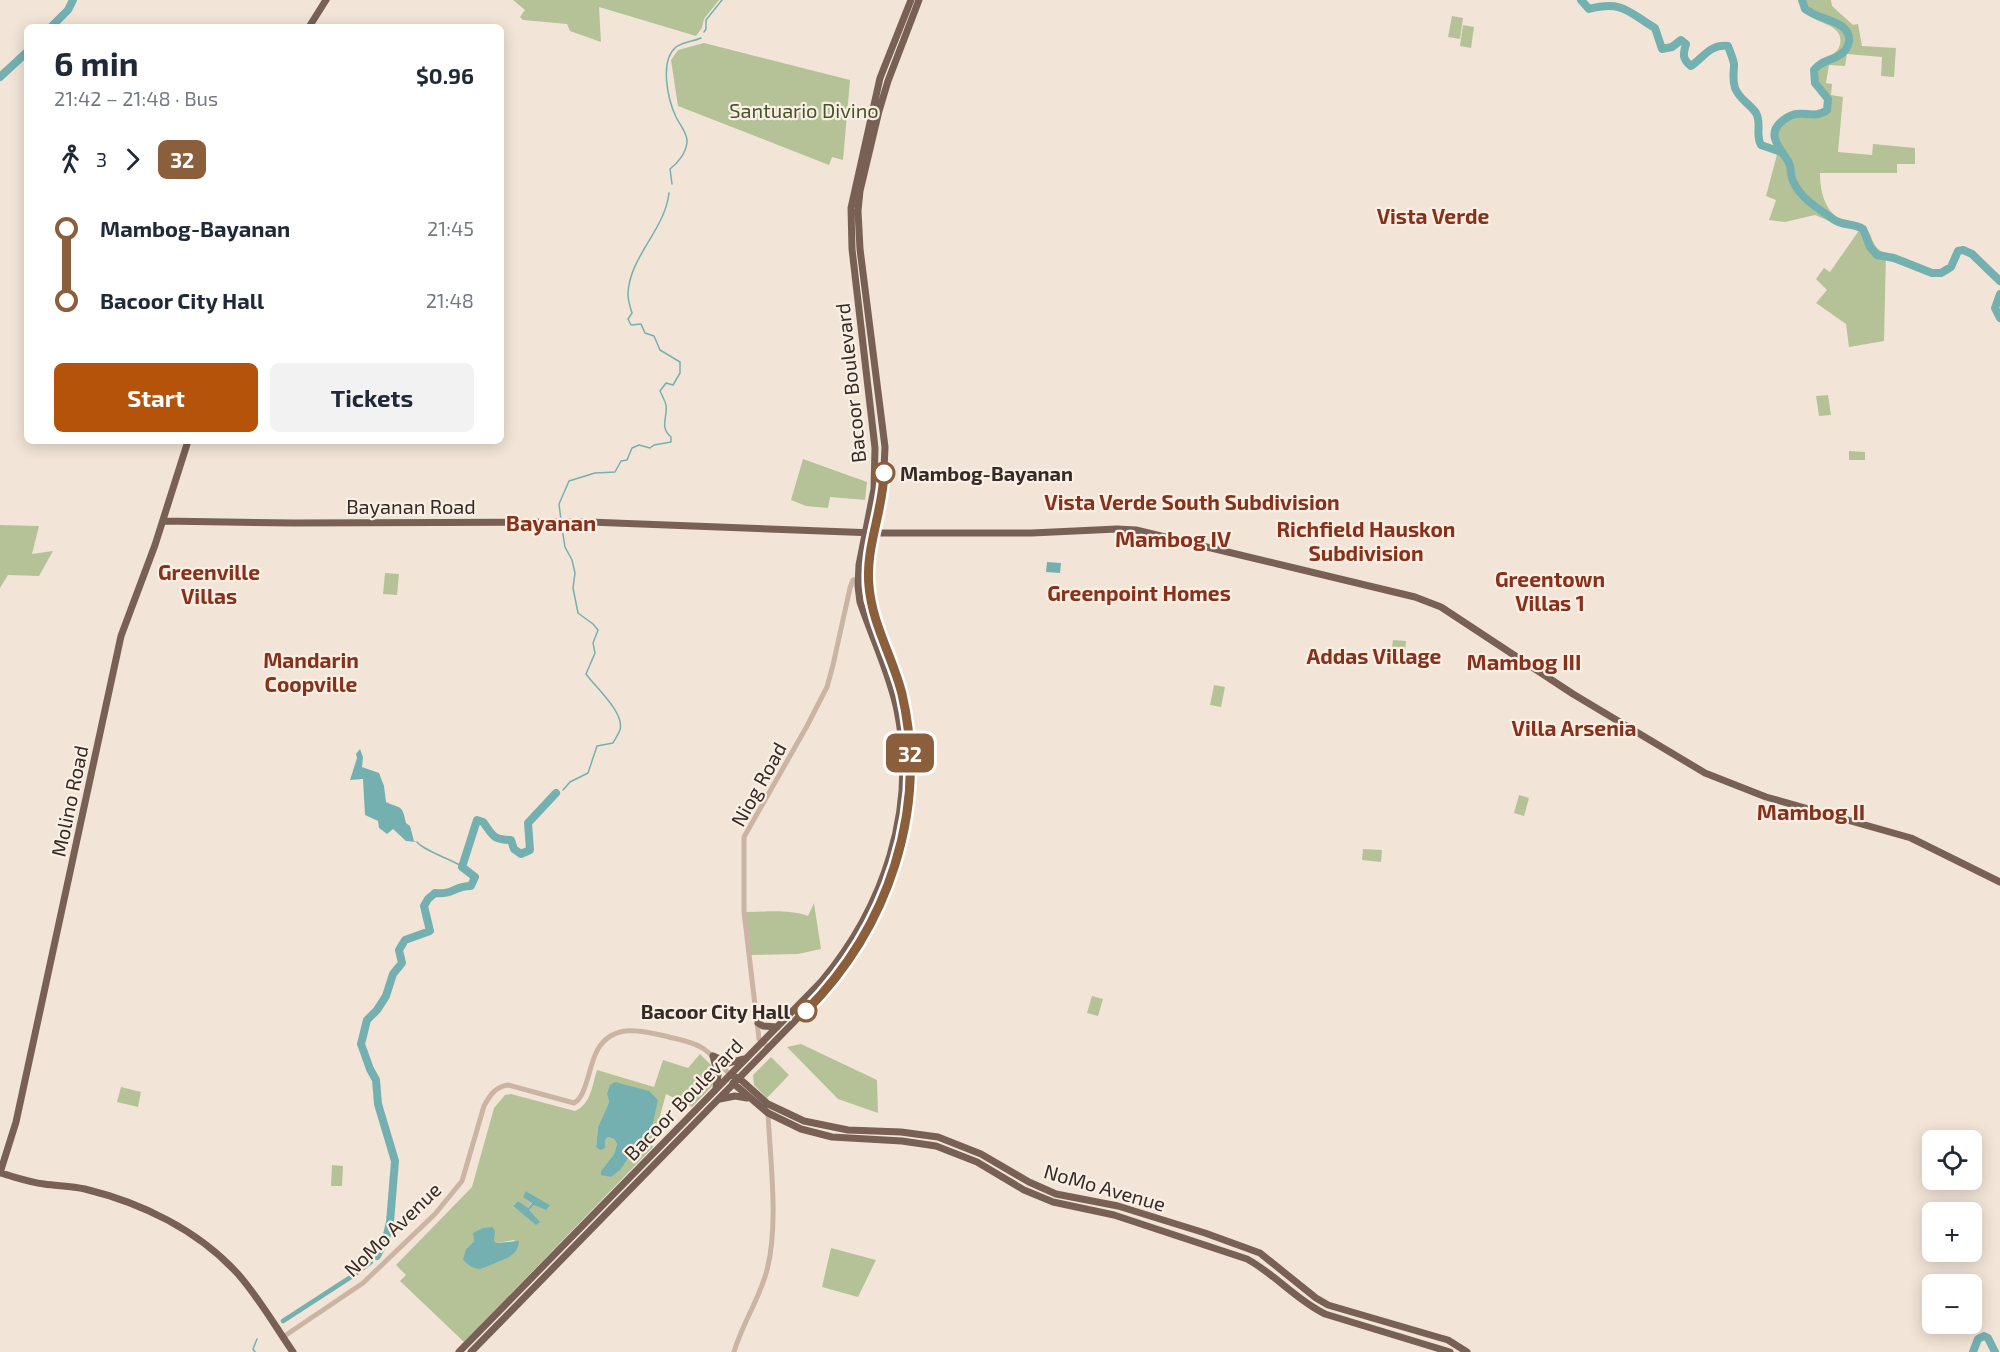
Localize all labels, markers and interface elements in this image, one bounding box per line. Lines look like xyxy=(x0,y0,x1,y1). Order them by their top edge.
text: 6 min xyxy=(54,43,139,83)
text: $0.96 xyxy=(416,62,474,88)
text: 21:42 – 21:48 · Bus xyxy=(54,86,218,110)
park label: Santuario Divino xyxy=(729,98,879,122)
icon: walk xyxy=(54,143,87,176)
icon: forward xyxy=(116,143,149,176)
text: 3 xyxy=(96,147,107,171)
text: 32 xyxy=(170,147,194,172)
district label: Vista Verde xyxy=(1377,203,1490,228)
text: Mambog-Bayanan xyxy=(100,215,290,241)
text: 21:45 xyxy=(427,216,474,240)
text: Bacoor City Hall xyxy=(100,287,264,313)
text: 21:48 xyxy=(426,288,474,312)
street label: Bacoor Boulevard xyxy=(830,302,870,464)
button: Start xyxy=(54,363,258,432)
button: Tickets xyxy=(270,363,474,432)
place label: Mambog-Bayanan xyxy=(900,461,1073,486)
marker: Mambog-Bayanan xyxy=(873,462,895,484)
district label: Vista Verde South Subdivision xyxy=(1044,489,1340,514)
street label: Bayanan Road xyxy=(346,494,476,518)
district label: Bayanan xyxy=(506,509,596,536)
district label: Richfield Hauskon Subdivision xyxy=(1277,516,1455,565)
district label: Mambog IV xyxy=(1115,525,1231,551)
district label: Greenville Villas xyxy=(158,559,260,608)
district label: Greentown Villas 1 xyxy=(1495,566,1605,615)
district label: Greenpoint Homes xyxy=(1047,580,1231,605)
district label: Addas Village xyxy=(1307,643,1442,668)
district label: Mandarin Coopville xyxy=(263,647,359,696)
district label: Mambog III xyxy=(1467,648,1581,674)
district label: Villa Arsenia xyxy=(1511,715,1637,740)
line badge: 32 xyxy=(883,734,937,772)
street label: Niog Road xyxy=(725,738,791,830)
text: 32 xyxy=(898,741,922,766)
street label: Molino Road xyxy=(45,743,93,859)
district label: Mambog II xyxy=(1757,798,1865,824)
place label: Bacoor City Hall xyxy=(641,999,790,1024)
marker: Bacoor City Hall xyxy=(795,1000,817,1022)
street label: Bacoor Boulevard xyxy=(619,1033,747,1165)
map controls xyxy=(1922,1130,1982,1334)
button: locate xyxy=(1922,1130,1982,1190)
street label: NoMo Avenue xyxy=(1041,1158,1169,1216)
street label: NoMo Avenue xyxy=(339,1177,445,1281)
button: + xyxy=(1922,1202,1982,1262)
button: − xyxy=(1922,1274,1982,1334)

